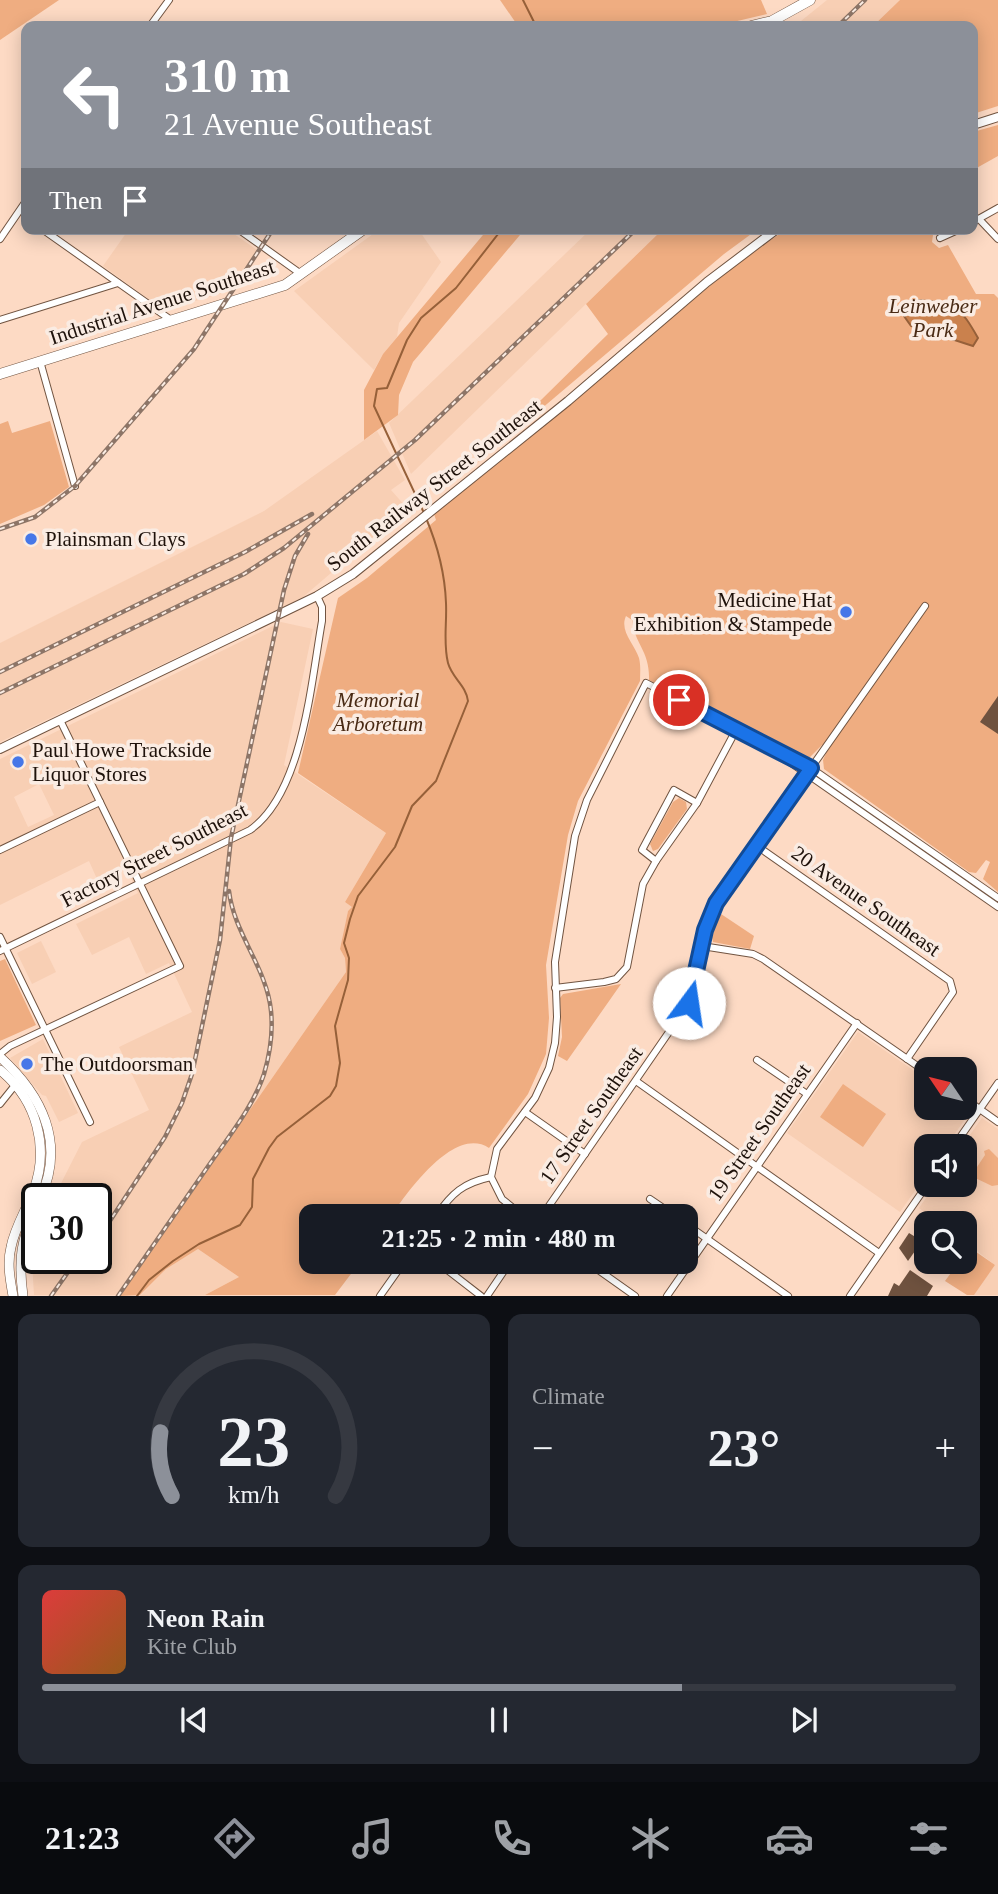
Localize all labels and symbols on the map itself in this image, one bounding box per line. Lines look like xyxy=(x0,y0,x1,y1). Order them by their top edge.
street label: Industrial Avenue Southeast xyxy=(46,254,278,350)
park label: Leinweber Park xyxy=(888,294,978,342)
street label: South Railway Street Southeast xyxy=(322,394,546,576)
place label: Plainsman Clays xyxy=(45,527,186,551)
marker: Plainsman Clays xyxy=(23,531,39,547)
place label: Medicine Hat Exhibition & Stampede xyxy=(634,588,832,636)
marker: Medicine Hat Exhibition & Stampede xyxy=(838,604,854,620)
pin xyxy=(649,670,709,730)
park label: Memorial Arboretum xyxy=(331,688,423,736)
place label: Paul Howe Trackside Liquor Stores xyxy=(32,738,212,786)
marker: Paul Howe Trackside Liquor Stores xyxy=(10,754,26,770)
street label: Factory Street Southeast xyxy=(57,798,251,912)
street label: 20 Avenue Southeast xyxy=(787,841,945,961)
position arrow xyxy=(652,966,726,1040)
street label: 17 Street Southeast xyxy=(535,1042,647,1188)
place label: The Outdoorsman xyxy=(41,1052,194,1076)
marker: The Outdoorsman xyxy=(19,1056,35,1072)
north arrow xyxy=(914,1057,976,1120)
street label: 19 Street Southeast xyxy=(703,1059,815,1205)
speed limit sign: 30 xyxy=(21,1183,112,1274)

